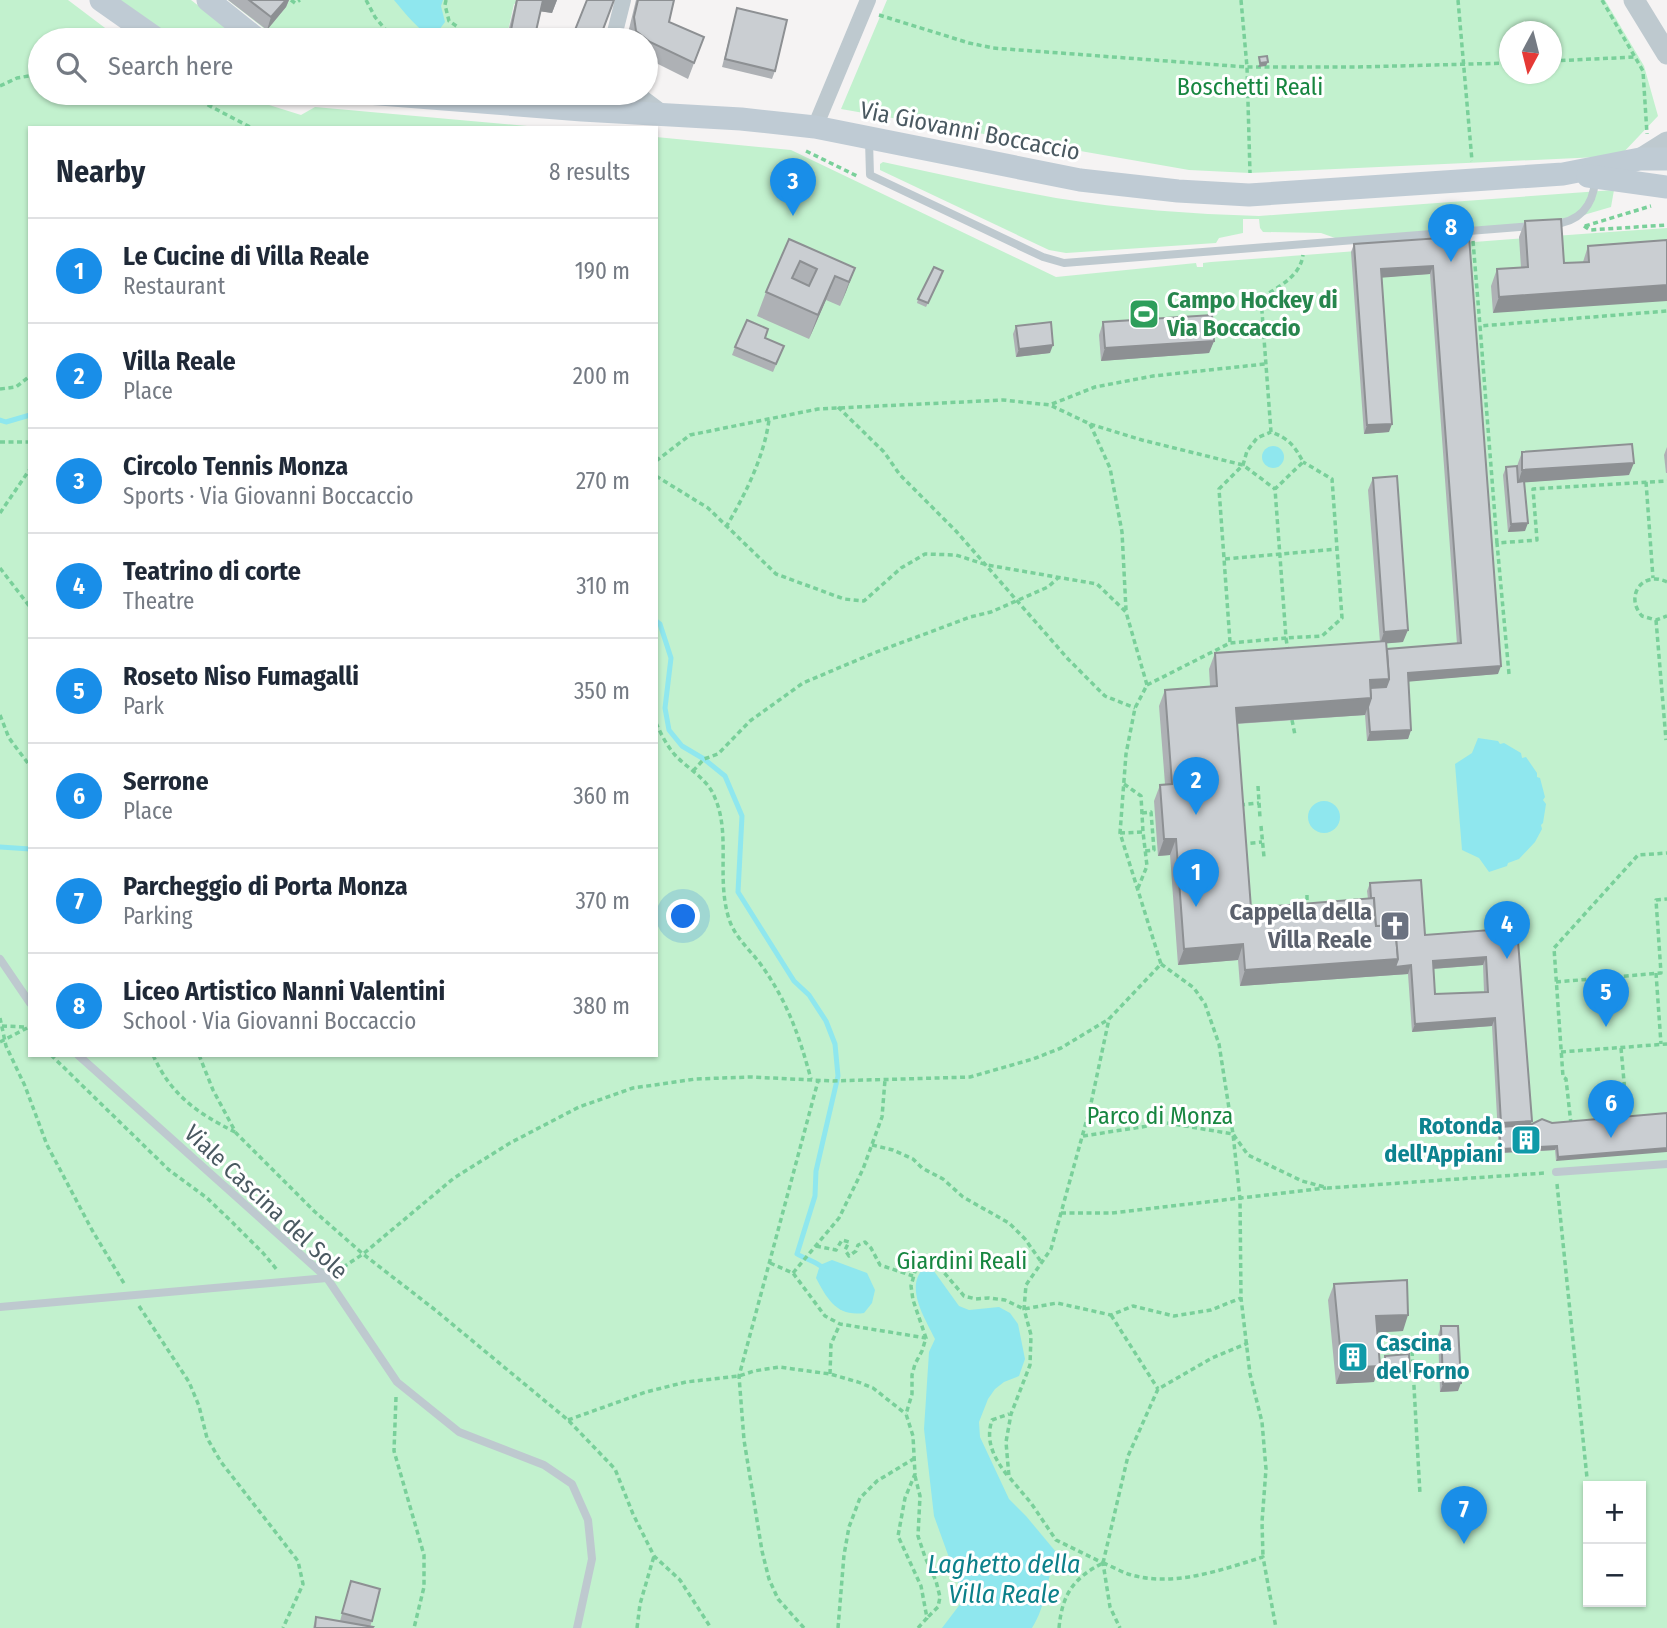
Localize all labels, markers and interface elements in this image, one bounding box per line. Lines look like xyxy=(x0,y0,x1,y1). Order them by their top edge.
north arrow xyxy=(1499,21,1562,84)
search box xyxy=(28,28,658,105)
icon: search xyxy=(52,48,90,86)
text: Search here xyxy=(108,51,233,82)
park label: Boschetti Reali xyxy=(1177,73,1323,101)
street label: Via Giovanni Boccaccio xyxy=(858,96,1082,166)
text: Nearby xyxy=(56,154,145,190)
text: 8 results xyxy=(549,158,630,186)
pin: 3 xyxy=(770,158,816,216)
pin: 8 xyxy=(1428,204,1474,262)
text: Le Cucine di Villa Reale xyxy=(123,241,369,272)
text: 1 xyxy=(74,257,84,285)
text: 190 m xyxy=(575,257,630,285)
text: Restaurant xyxy=(123,272,225,300)
place label: Campo Hockey di Via Boccaccio xyxy=(1166,286,1338,342)
sports icon: Campo Hockey di Via Boccaccio xyxy=(1127,297,1161,331)
text: Villa Reale xyxy=(123,346,236,377)
text: 2 xyxy=(74,362,84,390)
text: 200 m xyxy=(573,362,630,390)
text: Place xyxy=(123,377,173,405)
text: Circolo Tennis Monza xyxy=(123,451,348,482)
text: 3 xyxy=(74,467,84,495)
text: 270 m xyxy=(576,467,630,495)
text: Sports · Via Giovanni Boccaccio xyxy=(123,482,414,510)
text: Teatrino di corte xyxy=(123,556,301,587)
text: 4 xyxy=(73,572,85,600)
text: 310 m xyxy=(576,572,630,600)
text: Theatre xyxy=(123,587,194,615)
text: Roseto Niso Fumagalli xyxy=(123,661,359,692)
text: 5 xyxy=(73,677,85,705)
text: 350 m xyxy=(574,677,630,705)
text: Park xyxy=(123,692,164,720)
pin: 2 xyxy=(1173,757,1219,815)
text: Serrone xyxy=(123,766,209,797)
text: 6 xyxy=(73,782,85,810)
text: 360 m xyxy=(573,782,630,810)
text: Place xyxy=(123,797,173,825)
pin: 1 xyxy=(1173,849,1219,907)
text: Parcheggio di Porta Monza xyxy=(123,871,408,902)
text: 7 xyxy=(74,887,84,915)
text: 370 m xyxy=(576,887,630,915)
place label: Cappella della Villa Reale xyxy=(1229,898,1372,954)
your location xyxy=(666,899,700,933)
pin: 4 xyxy=(1484,901,1530,959)
text: Parking xyxy=(123,902,193,930)
church icon: Cappella della Villa Reale xyxy=(1378,909,1412,943)
pin: 5 xyxy=(1583,969,1629,1027)
text: Liceo Artistico Nanni Valentini xyxy=(123,976,445,1007)
text: 8 xyxy=(73,992,85,1020)
text: 380 m xyxy=(573,992,630,1020)
text: School · Via Giovanni Boccaccio xyxy=(123,1007,416,1035)
pin: 6 xyxy=(1588,1080,1634,1138)
park label: Parco di Monza xyxy=(1087,1102,1233,1130)
place label: Rotonda dell'Appiani xyxy=(1384,1112,1503,1168)
street label: Viale Cascina del Sole xyxy=(179,1119,353,1285)
building icon: Rotonda dell'Appiani xyxy=(1509,1123,1543,1157)
park label: Giardini Reali xyxy=(897,1247,1027,1275)
place label: Cascina del Forno xyxy=(1376,1329,1470,1385)
building icon: Cascina del Forno xyxy=(1336,1340,1370,1374)
map controls xyxy=(1583,1481,1646,1607)
button: + xyxy=(1583,1481,1646,1544)
pin: 7 xyxy=(1441,1486,1487,1544)
button: − xyxy=(1583,1544,1646,1607)
water label: Laghetto della Villa Reale xyxy=(927,1549,1081,1610)

